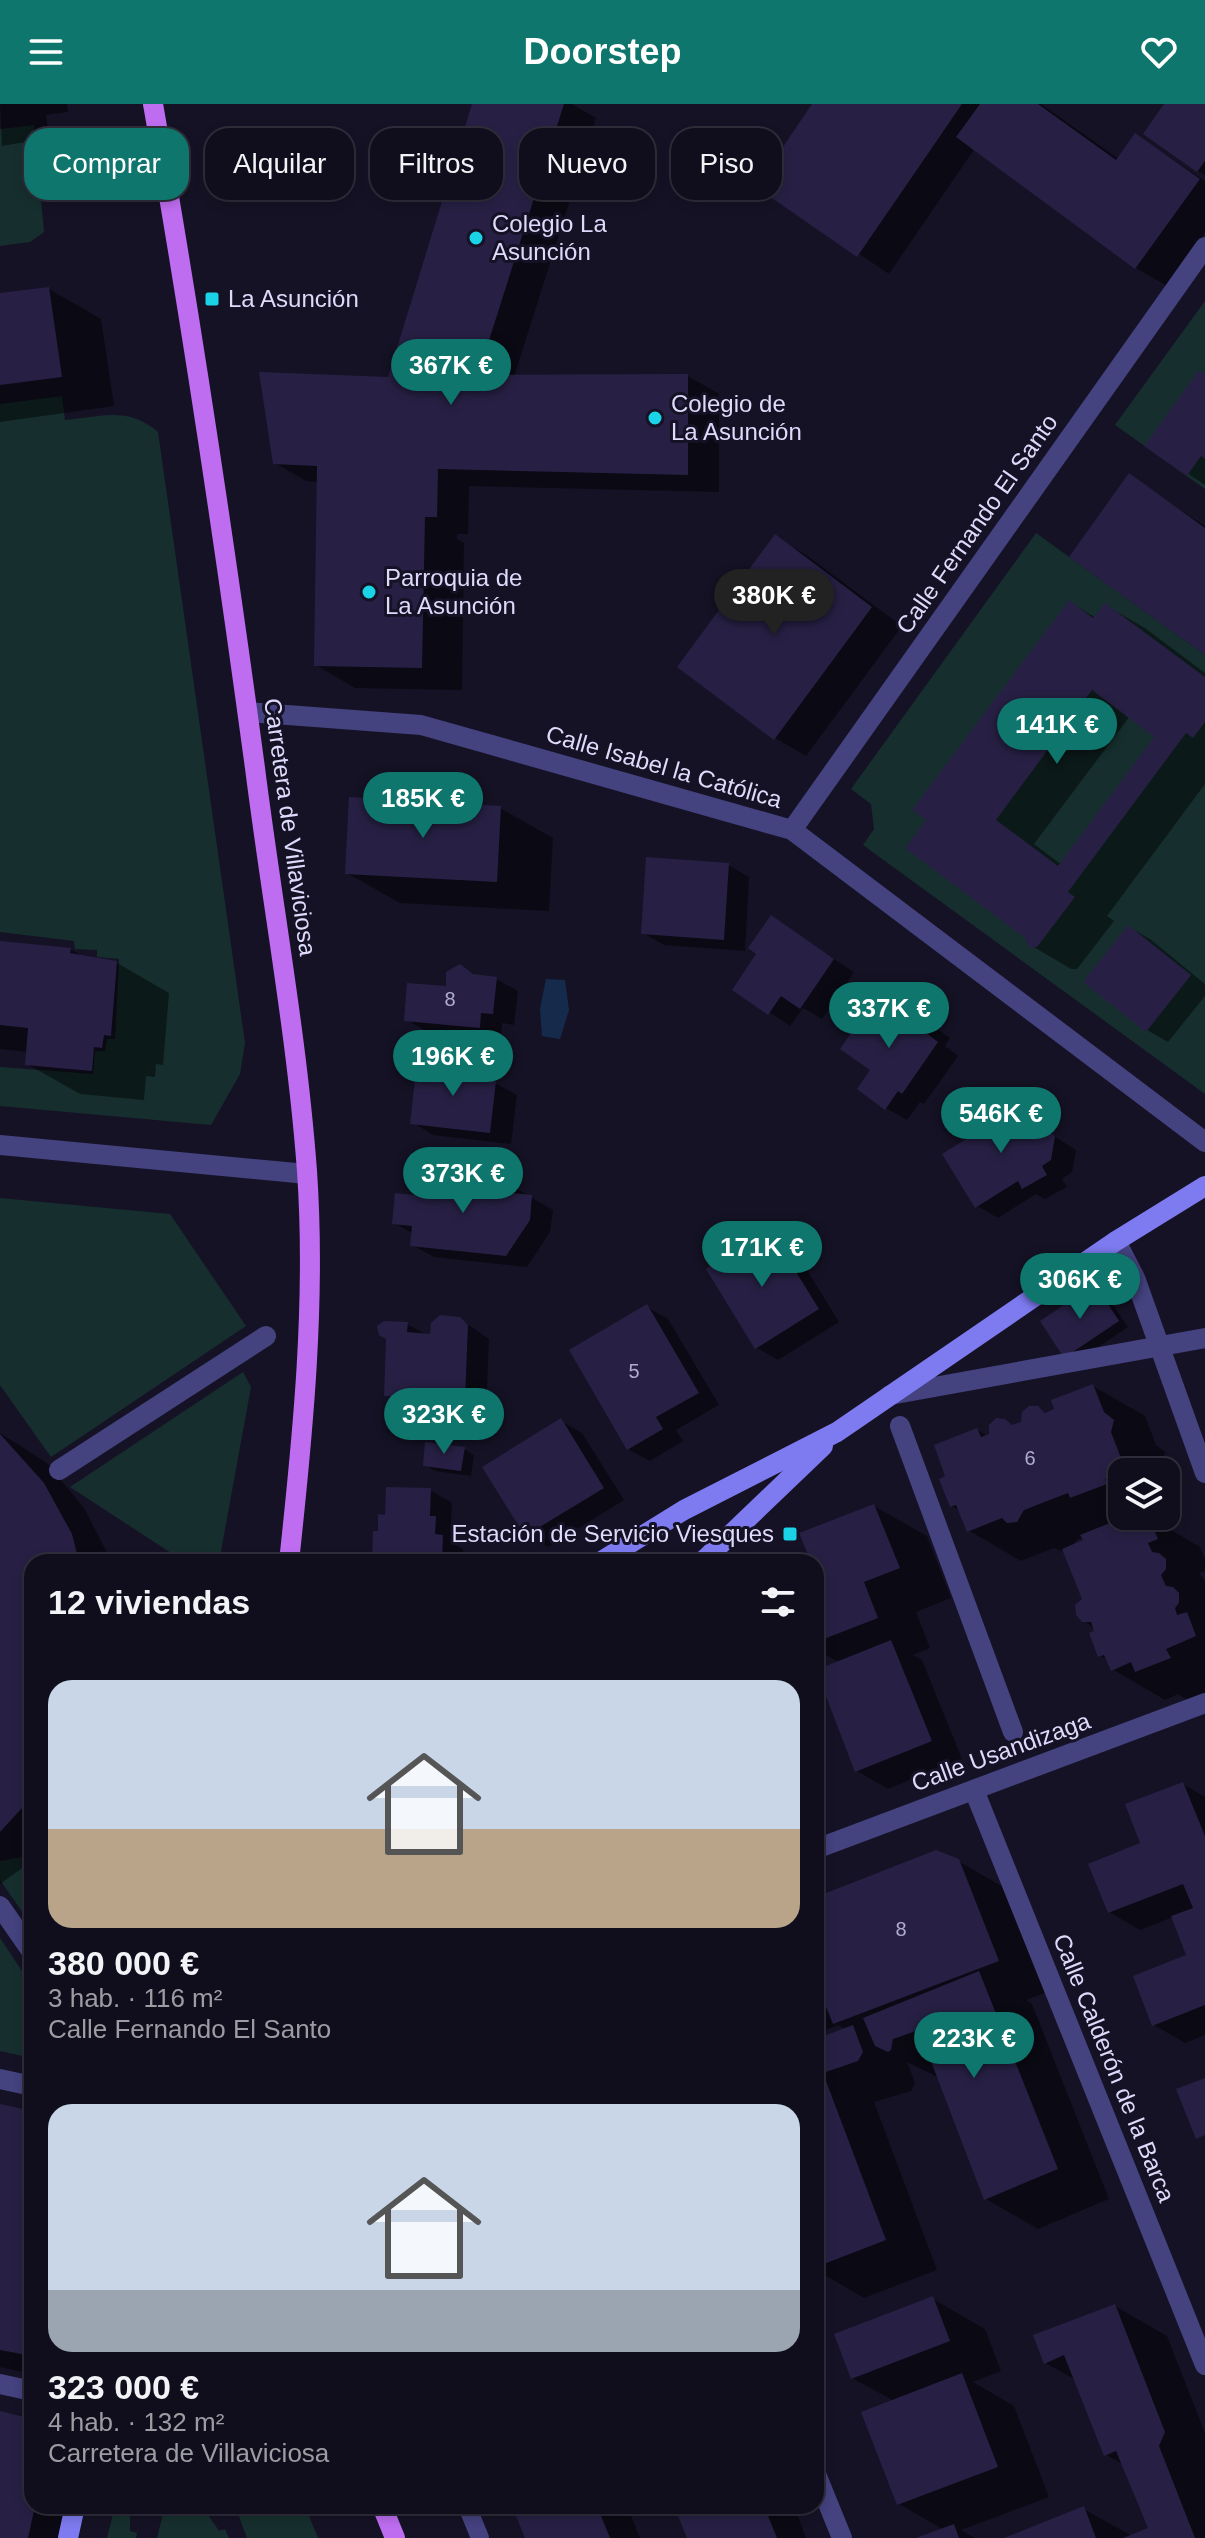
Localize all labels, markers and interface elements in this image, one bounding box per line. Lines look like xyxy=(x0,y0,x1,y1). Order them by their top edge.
icon: menu xyxy=(24,30,68,74)
icon: heart xyxy=(1137,30,1181,74)
text: Doorstep xyxy=(523,31,682,72)
chip: Comprar xyxy=(24,128,189,200)
chip: Alquilar xyxy=(205,128,354,200)
chip: Filtros xyxy=(370,128,503,200)
chip: Nuevo xyxy=(519,128,655,200)
chip: Piso xyxy=(671,128,782,200)
place label: Colegio La Asunción xyxy=(492,210,607,265)
marker: Colegio La Asunción xyxy=(467,229,485,247)
place label: La Asunción xyxy=(228,285,359,312)
marker: La Asunción xyxy=(203,290,221,308)
pin: 367K € xyxy=(386,339,516,407)
text: 367K € xyxy=(409,350,493,380)
place label: Colegio de La Asunción xyxy=(671,390,802,445)
marker: Colegio de La Asunción xyxy=(646,409,664,427)
street label: Calle Fernando El Santo xyxy=(891,409,1063,639)
place label: Parroquia de La Asunción xyxy=(385,564,522,619)
pin: 380K € xyxy=(709,569,839,637)
text: 380K € xyxy=(732,580,816,610)
marker: Parroquia de La Asunción xyxy=(360,583,378,601)
street label: Carretera de Villaviciosa xyxy=(259,696,322,958)
pin: 141K € xyxy=(992,698,1122,766)
text: 141K € xyxy=(1015,709,1099,739)
street label: Calle Isabel la Católica xyxy=(543,720,786,813)
pin: 185K € xyxy=(358,772,488,840)
text: 185K € xyxy=(381,783,465,813)
pin: 337K € xyxy=(824,982,954,1050)
house number: 8 xyxy=(444,988,456,1010)
text: 337K € xyxy=(847,993,931,1023)
pin: 196K € xyxy=(388,1030,518,1098)
text: 196K € xyxy=(411,1041,495,1071)
pin: 546K € xyxy=(936,1087,1066,1155)
text: 546K € xyxy=(959,1098,1043,1128)
pin: 373K € xyxy=(398,1147,528,1215)
text: 373K € xyxy=(421,1158,505,1188)
pin: 171K € xyxy=(697,1221,827,1289)
text: 171K € xyxy=(720,1232,804,1262)
pin: 306K € xyxy=(1015,1253,1145,1321)
text: 306K € xyxy=(1038,1264,1122,1294)
house number: 5 xyxy=(628,1360,640,1382)
pin: 323K € xyxy=(379,1388,509,1456)
text: 323K € xyxy=(402,1399,486,1429)
house number: 6 xyxy=(1024,1447,1036,1469)
map controls xyxy=(1108,1458,1180,1530)
button: layers xyxy=(1108,1458,1180,1530)
place label: Estación de Servicio Viesques xyxy=(452,1520,774,1547)
marker: Estación de Servicio Viesques xyxy=(781,1525,799,1543)
icon: filters xyxy=(756,1580,800,1624)
text: 12 viviendas xyxy=(48,1583,250,1621)
street label: Calle Usandizaga xyxy=(908,1706,1094,1796)
icon: home xyxy=(352,1732,496,1876)
house number: 8 xyxy=(895,1918,907,1940)
street label: Calle Calderón de la Barca xyxy=(1048,1930,1181,2206)
text: 380 000 € xyxy=(48,1944,199,1982)
text: 3 hab. · 116 m² xyxy=(48,1983,222,2013)
pin: 223K € xyxy=(909,2012,1039,2080)
text: Calle Fernando El Santo xyxy=(48,2014,331,2044)
text: 223K € xyxy=(932,2023,1016,2053)
icon: home xyxy=(352,2156,496,2300)
text: 323 000 € xyxy=(48,2368,199,2406)
text: 4 hab. · 132 m² xyxy=(48,2407,224,2437)
text: Carretera de Villaviciosa xyxy=(48,2438,329,2468)

